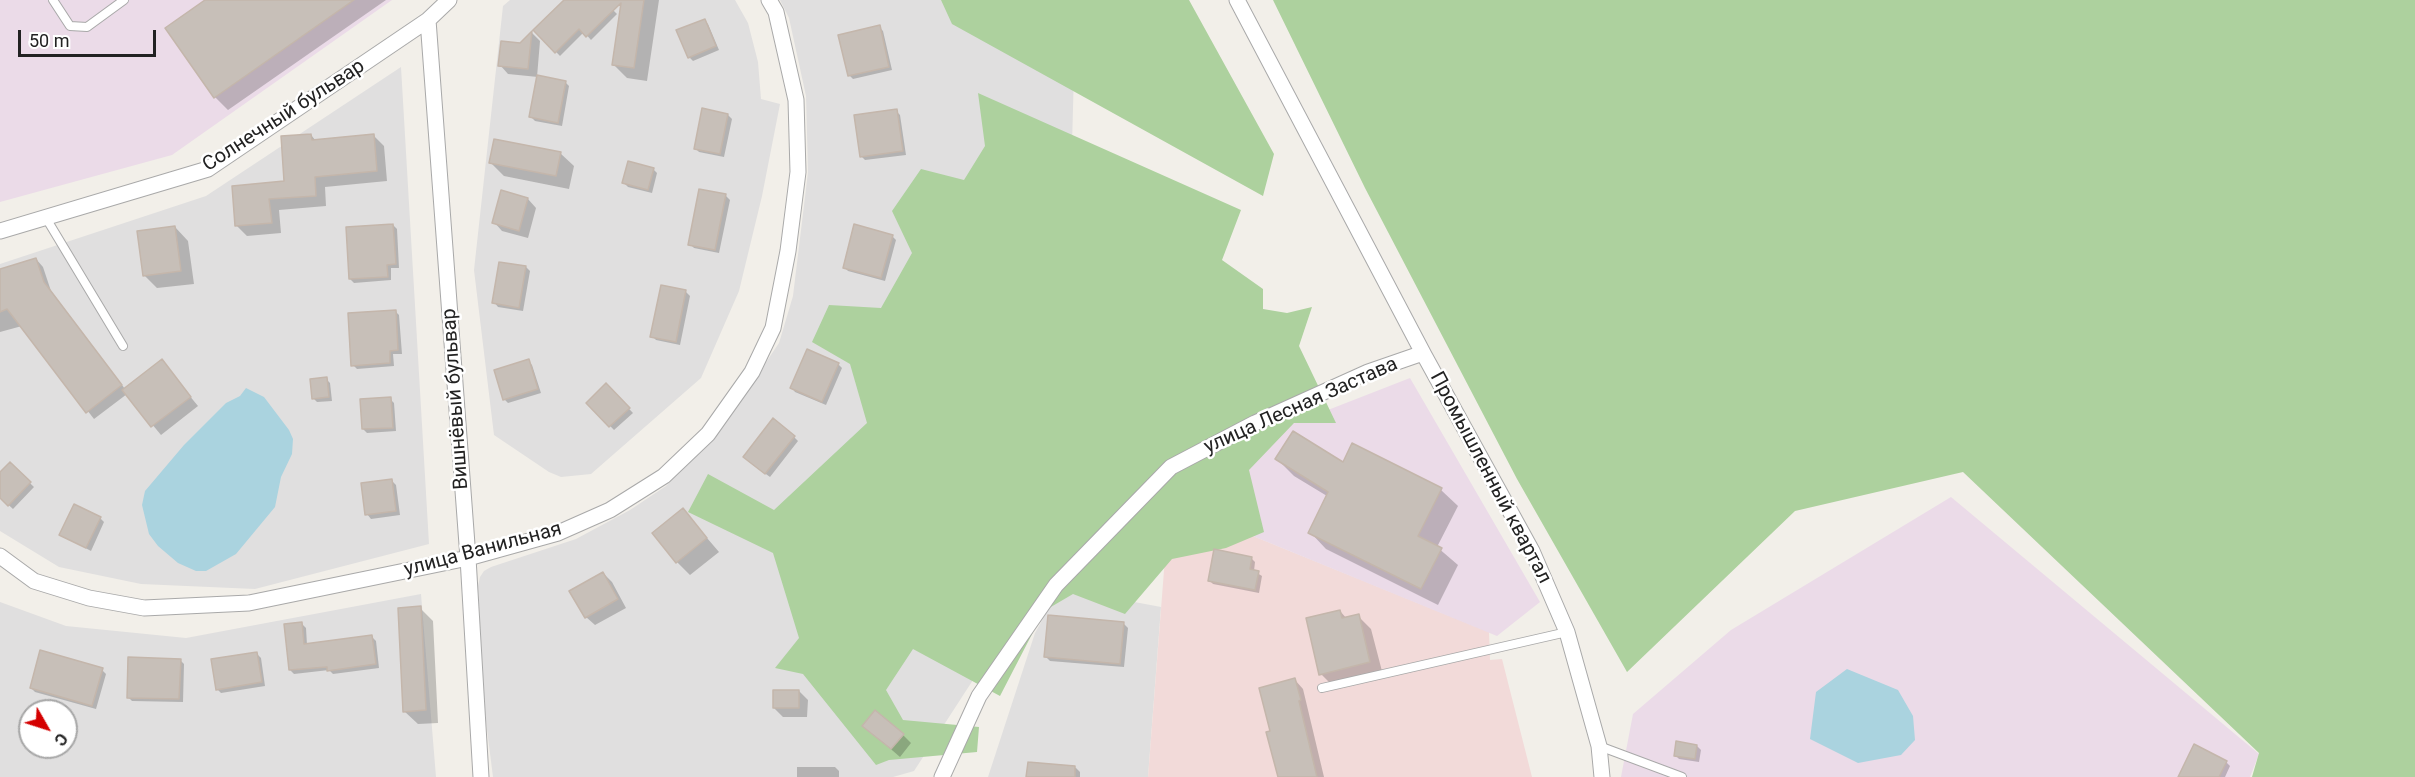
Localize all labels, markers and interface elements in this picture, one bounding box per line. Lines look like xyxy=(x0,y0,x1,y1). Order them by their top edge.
scale bar xyxy=(21,18,159,56)
text: 50 m xyxy=(29,30,69,51)
street label: Солнечный бульвар xyxy=(198,55,370,177)
street label: Вишнёвый бульвар xyxy=(438,307,474,491)
street label: улица Лесная Застава xyxy=(1201,352,1401,460)
street label: Промышленный квартал xyxy=(1424,368,1556,588)
street label: улица Ванильная xyxy=(402,517,564,583)
north arrow xyxy=(18,699,78,759)
text: С xyxy=(50,729,71,749)

